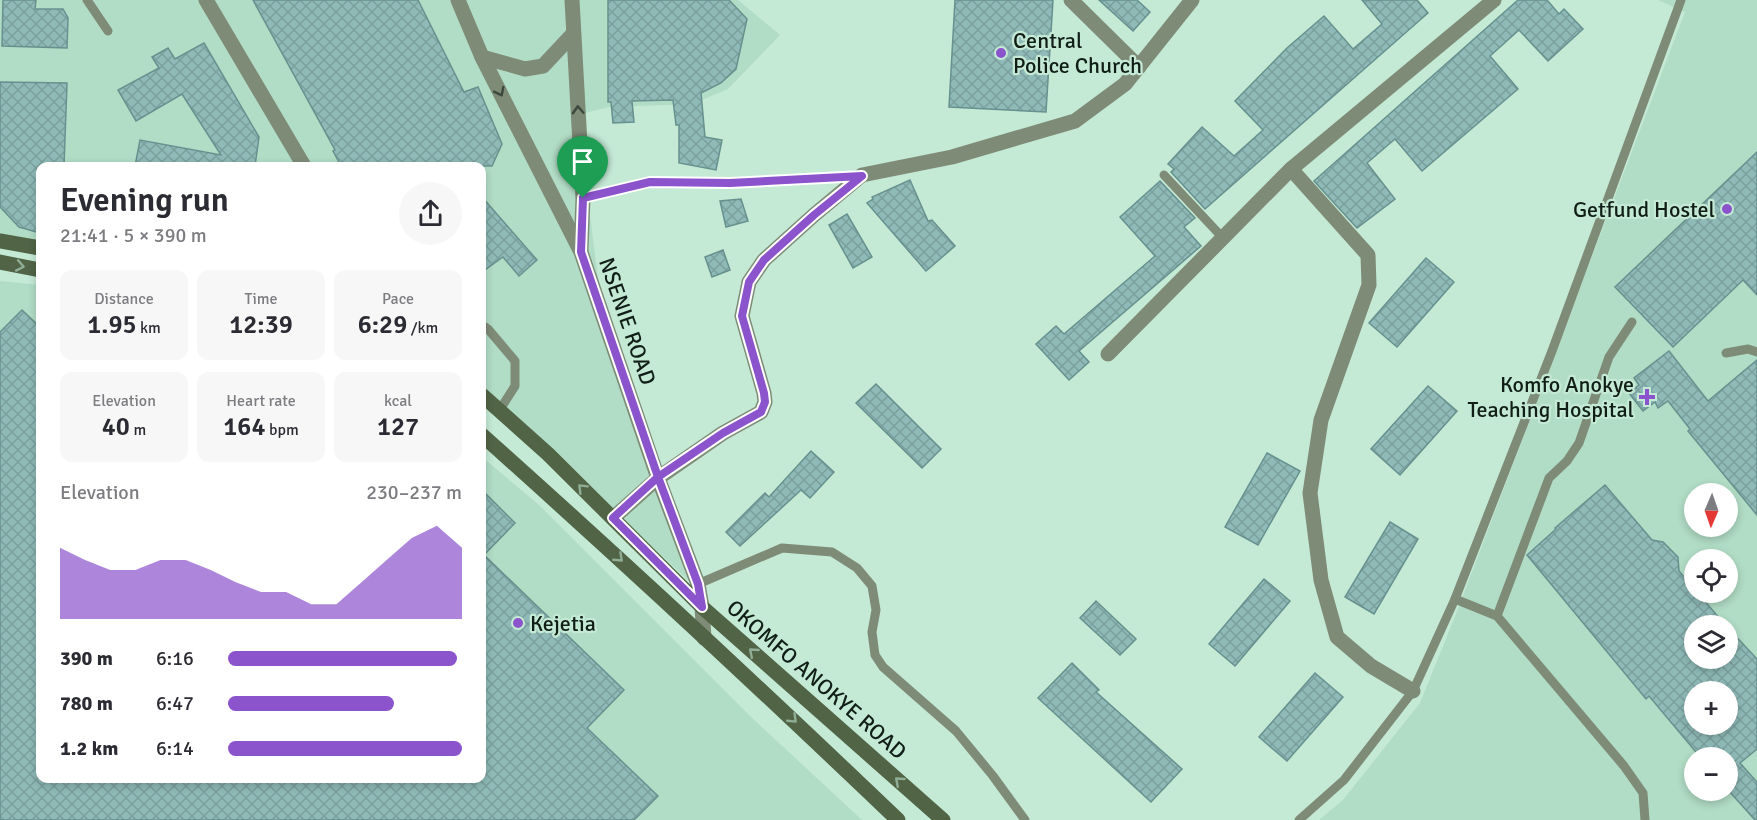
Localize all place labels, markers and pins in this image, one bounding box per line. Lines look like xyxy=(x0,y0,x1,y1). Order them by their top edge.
place label: Central Police Church xyxy=(1013,27,1142,79)
marker: Central Police Church xyxy=(994,46,1008,60)
pin xyxy=(557,136,608,198)
place label: Getfund Hostel xyxy=(1573,196,1715,223)
marker: Getfund Hostel xyxy=(1720,202,1734,216)
place label: Komfo Anokye Teaching Hospital xyxy=(1467,371,1634,423)
marker: Komfo Anokye Teaching Hospital xyxy=(1638,388,1656,406)
place label: Kejetia xyxy=(530,610,596,637)
marker: Kejetia xyxy=(511,616,525,630)

